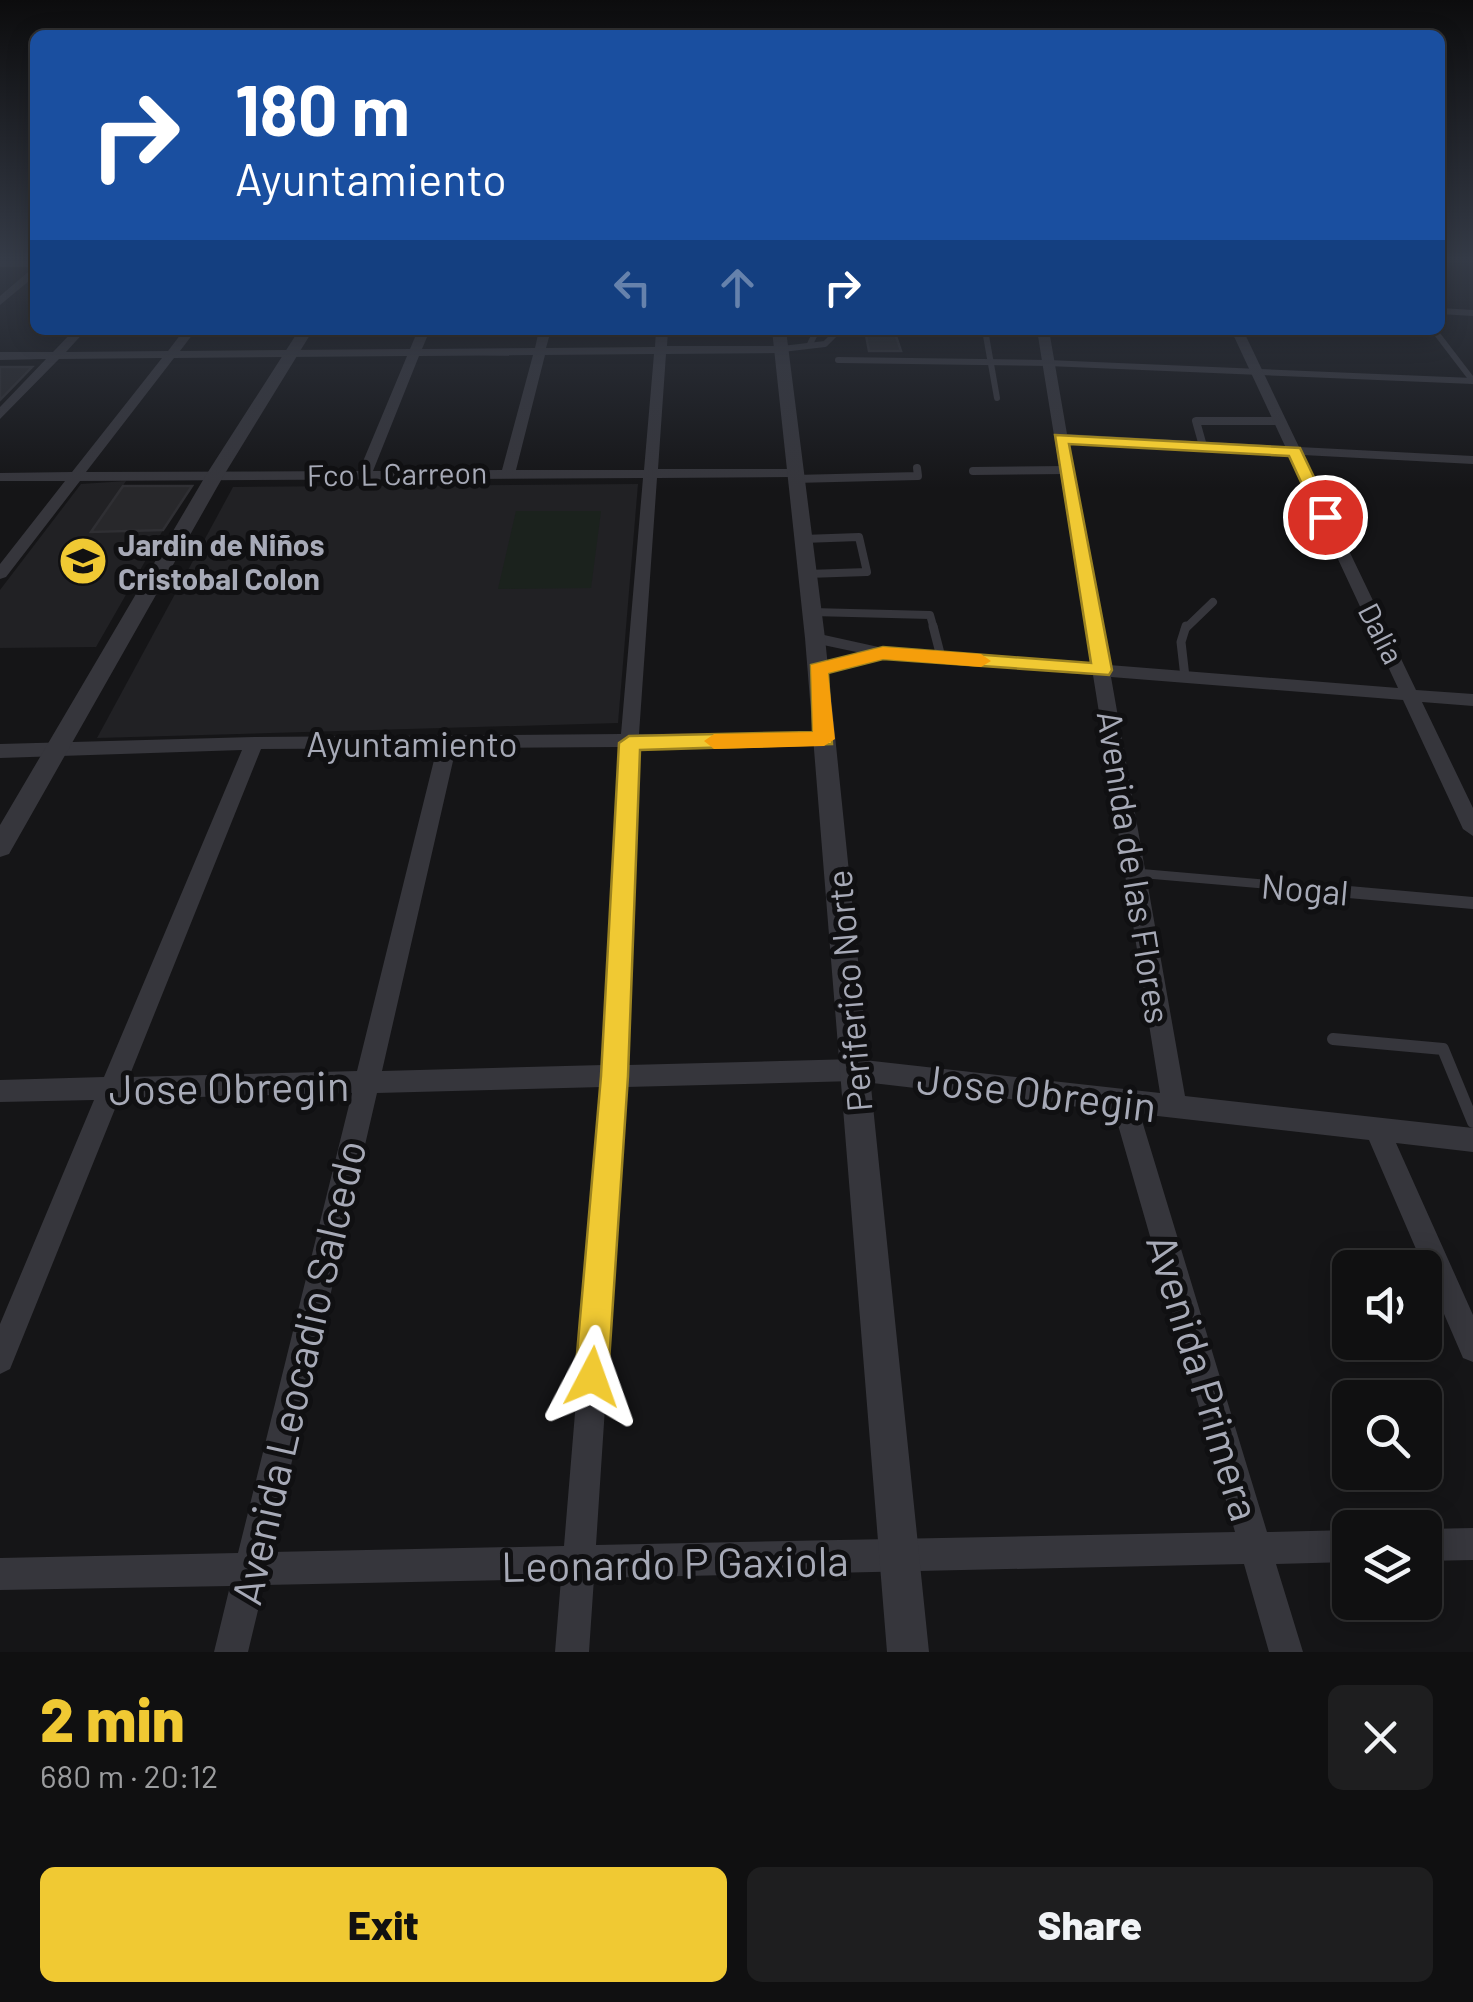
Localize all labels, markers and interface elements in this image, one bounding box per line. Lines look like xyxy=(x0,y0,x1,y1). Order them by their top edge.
text: 180 m xyxy=(235,66,410,150)
icon: right xyxy=(70,70,200,200)
text: Ayuntamiento xyxy=(235,151,507,205)
icon: left xyxy=(605,260,660,315)
icon: ahead xyxy=(710,260,765,315)
icon: right xyxy=(815,260,870,315)
street label: Fco L Carreon xyxy=(307,453,487,493)
pin xyxy=(1283,475,1368,560)
icon: arrive xyxy=(1298,490,1353,545)
place label: Jardin de Niños Cristobal Colon xyxy=(118,526,325,596)
school or university icon: Jardin de Niños Cristobal Colon xyxy=(57,535,109,587)
street label: Dalia xyxy=(1352,597,1412,669)
street label: Avenida de las Flores xyxy=(1090,708,1180,1026)
street label: Ayuntamiento xyxy=(306,722,518,764)
street label: Nogal xyxy=(1260,863,1350,913)
street label: Periferico Norte xyxy=(817,868,879,1114)
street label: Jose Obregin xyxy=(915,1052,1159,1131)
street label: Jose Obregin xyxy=(108,1059,350,1114)
street label: Avenida Leocadio Salcedo xyxy=(219,1135,375,1609)
street label: Avenida Primera xyxy=(1138,1228,1272,1526)
map controls xyxy=(1332,1250,1442,1620)
button: sound xyxy=(1332,1250,1442,1360)
position arrow xyxy=(540,1325,644,1429)
button: search xyxy=(1332,1380,1442,1490)
button: layers xyxy=(1332,1510,1442,1620)
street label: Leonardo P Gaxiola xyxy=(501,1534,849,1590)
text: 2 min xyxy=(40,1682,185,1754)
button: close xyxy=(1328,1685,1433,1790)
text: 680 m · 20:12 xyxy=(40,1756,218,1794)
button: Exit xyxy=(40,1867,727,1982)
button: Share xyxy=(747,1867,1433,1982)

